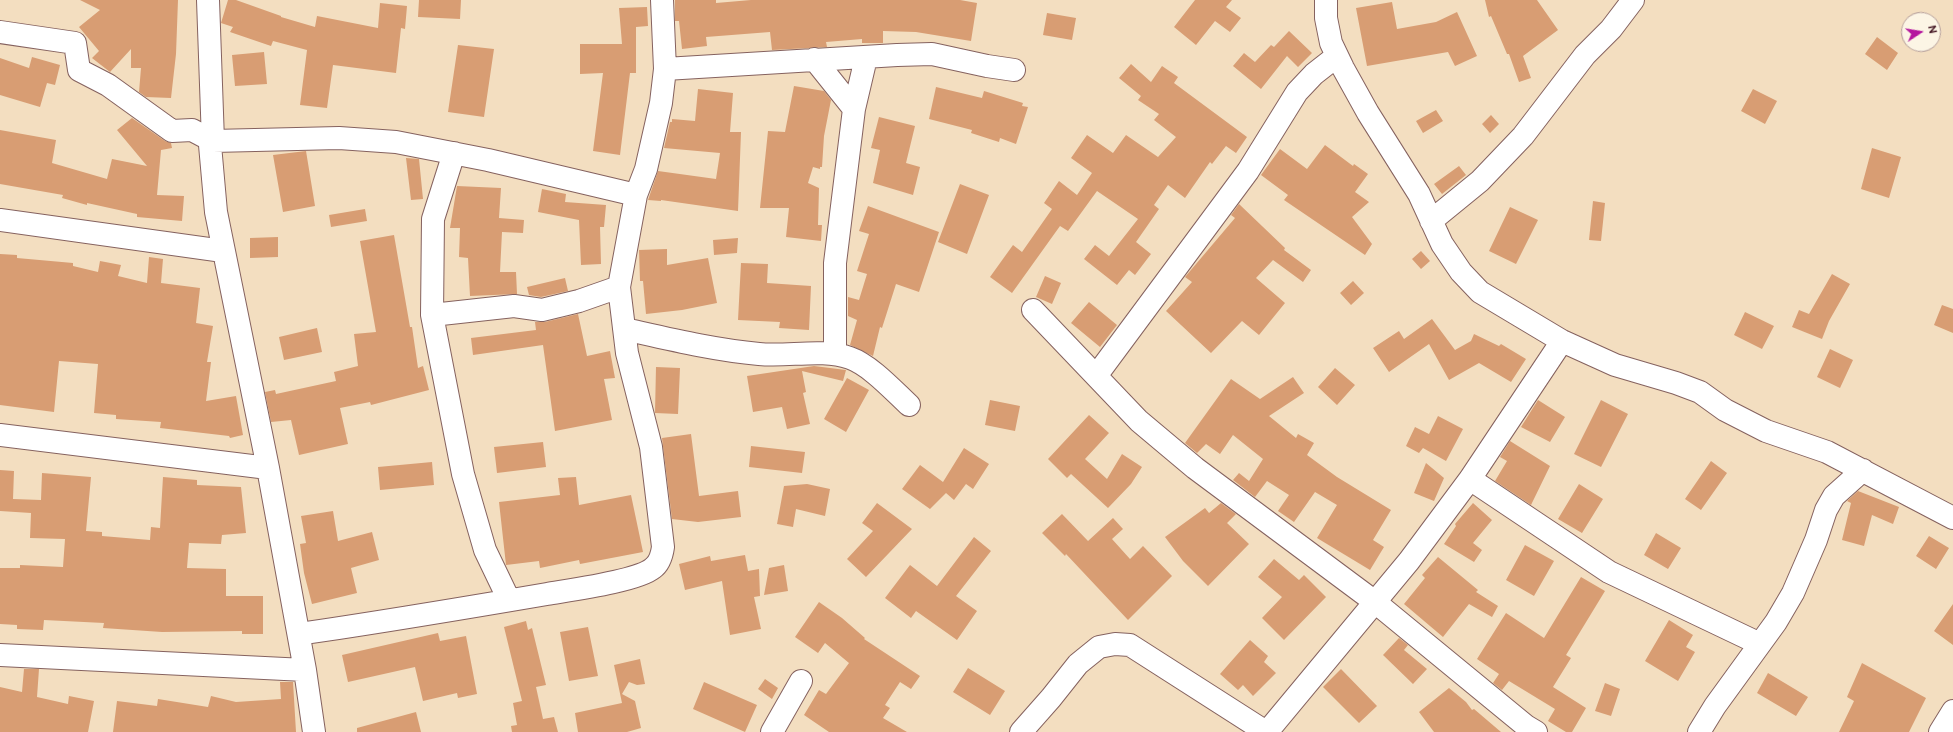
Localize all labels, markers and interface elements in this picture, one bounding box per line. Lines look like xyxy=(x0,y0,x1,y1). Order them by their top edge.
north arrow xyxy=(1901,12,1941,52)
text: N xyxy=(1925,24,1939,35)

